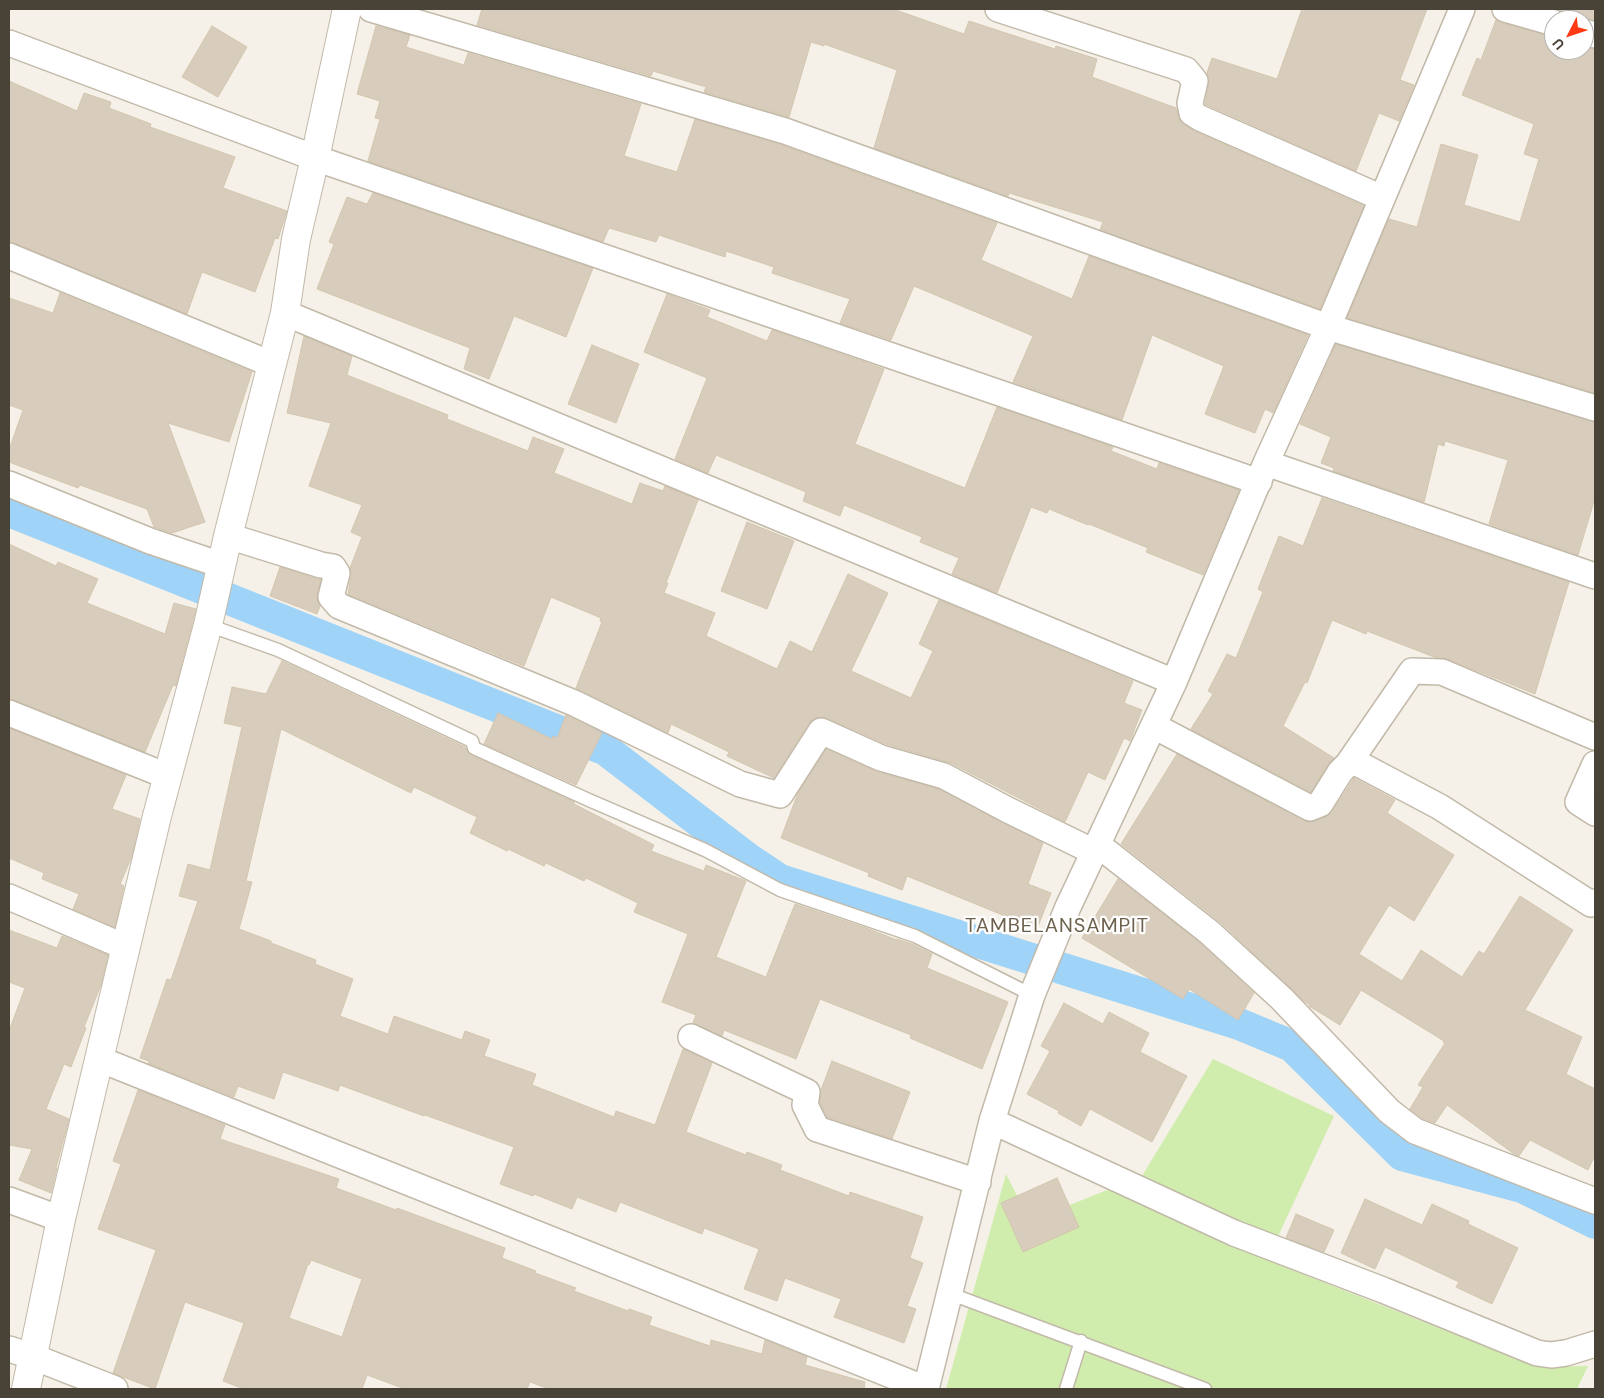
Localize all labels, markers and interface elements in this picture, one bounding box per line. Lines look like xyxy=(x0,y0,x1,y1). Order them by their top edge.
north arrow xyxy=(1544,10,1594,60)
text: U xyxy=(1548,35,1568,54)
district label: TAMBELANSAMPIT xyxy=(963,915,1151,939)

